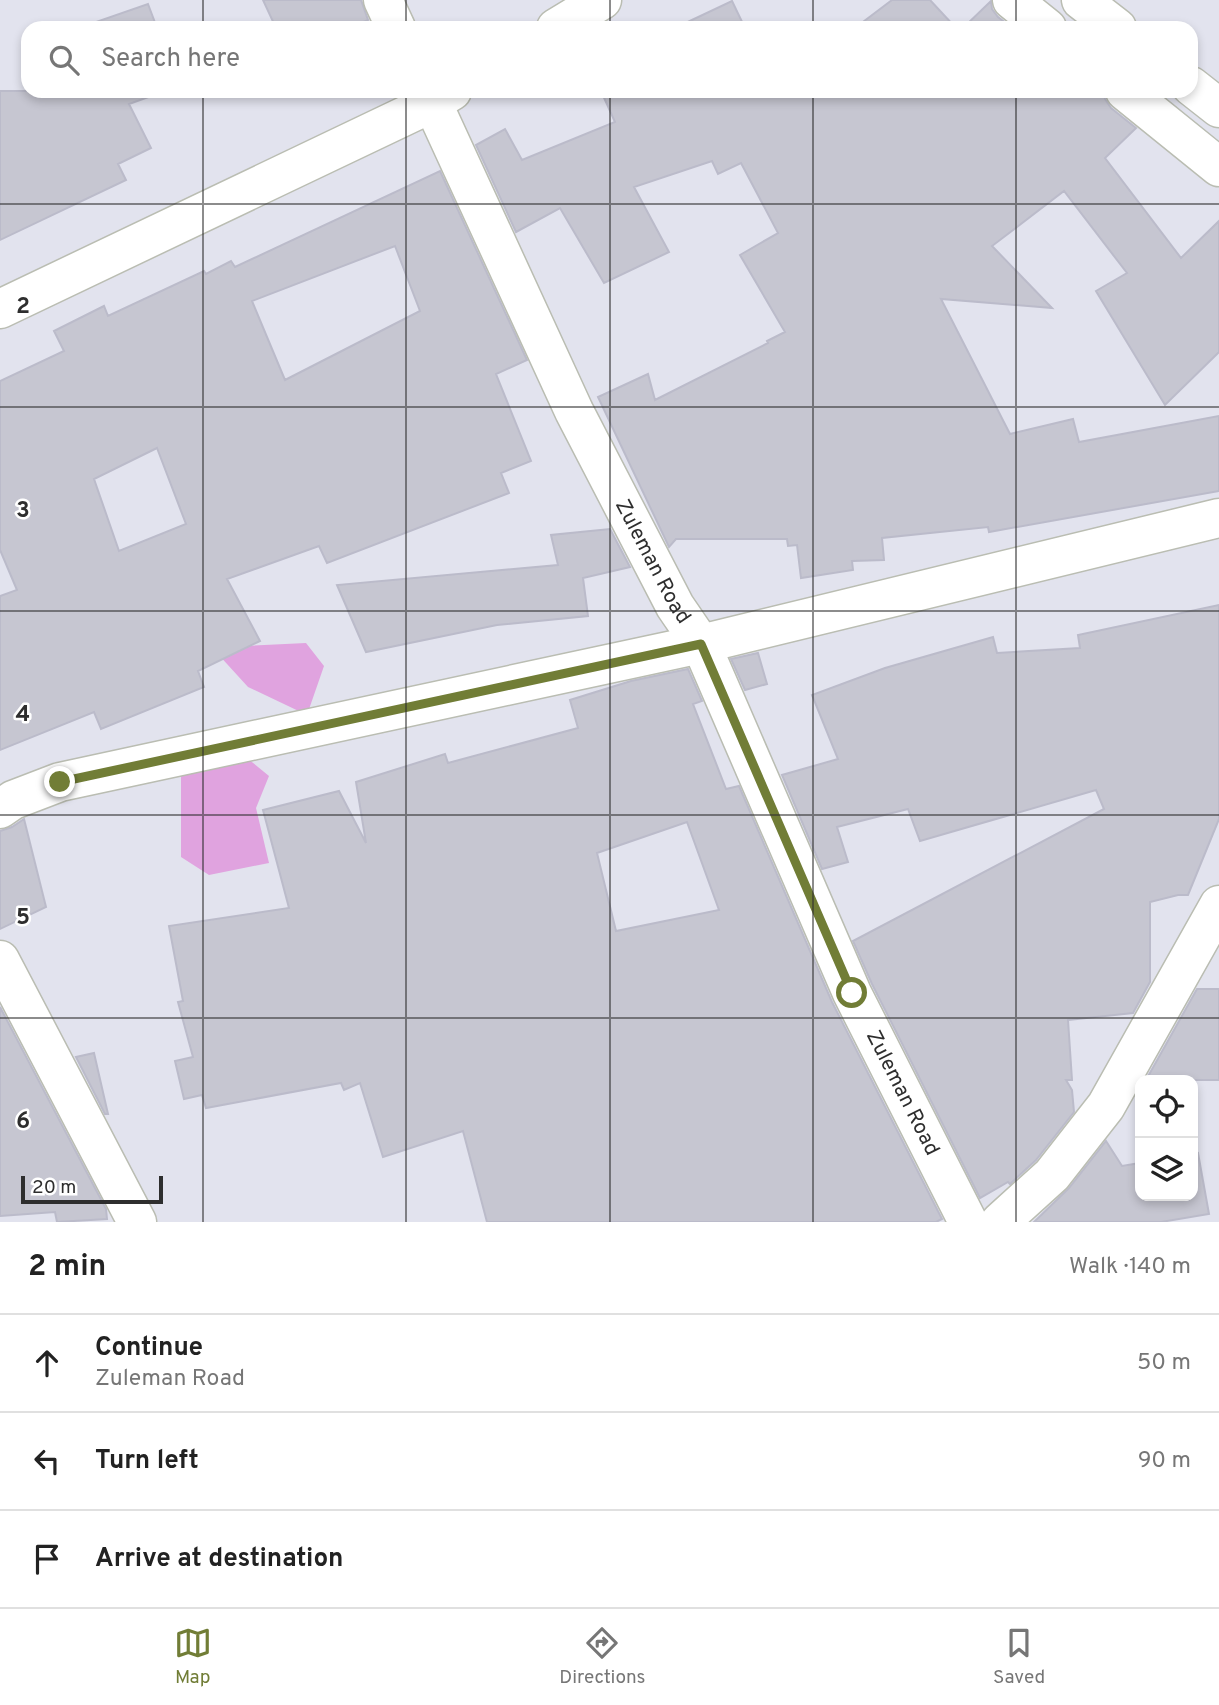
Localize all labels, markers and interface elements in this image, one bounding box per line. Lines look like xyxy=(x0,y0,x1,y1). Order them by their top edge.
search box xyxy=(21,21,1198,98)
icon: search xyxy=(45,41,83,79)
text: Search here xyxy=(101,43,240,76)
text: 2 xyxy=(16,293,30,322)
street label: Zuleman Road xyxy=(609,495,697,629)
text: 3 xyxy=(16,497,30,526)
text: 4 xyxy=(16,701,30,730)
route end xyxy=(44,766,75,797)
text: 5 xyxy=(16,904,30,933)
route start xyxy=(836,977,867,1008)
street label: Zuleman Road xyxy=(860,1026,946,1160)
map controls xyxy=(1135,1075,1198,1201)
button: locate xyxy=(1135,1075,1198,1138)
text: 6 xyxy=(16,1108,30,1137)
button: layers xyxy=(1135,1138,1198,1201)
scale bar xyxy=(21,1173,163,1205)
text: 20 m xyxy=(32,1176,76,1200)
text: 2 min xyxy=(28,1249,106,1286)
text: Walk · 140 m xyxy=(1069,1253,1191,1282)
text: Continue xyxy=(95,1332,203,1365)
icon: ahead xyxy=(28,1344,66,1382)
text: 50 m xyxy=(1137,1349,1191,1378)
text: Zuleman Road xyxy=(95,1365,245,1394)
icon: left xyxy=(28,1442,66,1480)
text: Turn left xyxy=(95,1445,199,1478)
text: 90 m xyxy=(1138,1447,1191,1476)
icon: arrive xyxy=(28,1540,66,1578)
text: Arrive at destination xyxy=(95,1543,343,1576)
tab: Map xyxy=(174,1624,212,1690)
tab: Directions xyxy=(559,1624,646,1690)
tab: Saved xyxy=(993,1624,1045,1690)

